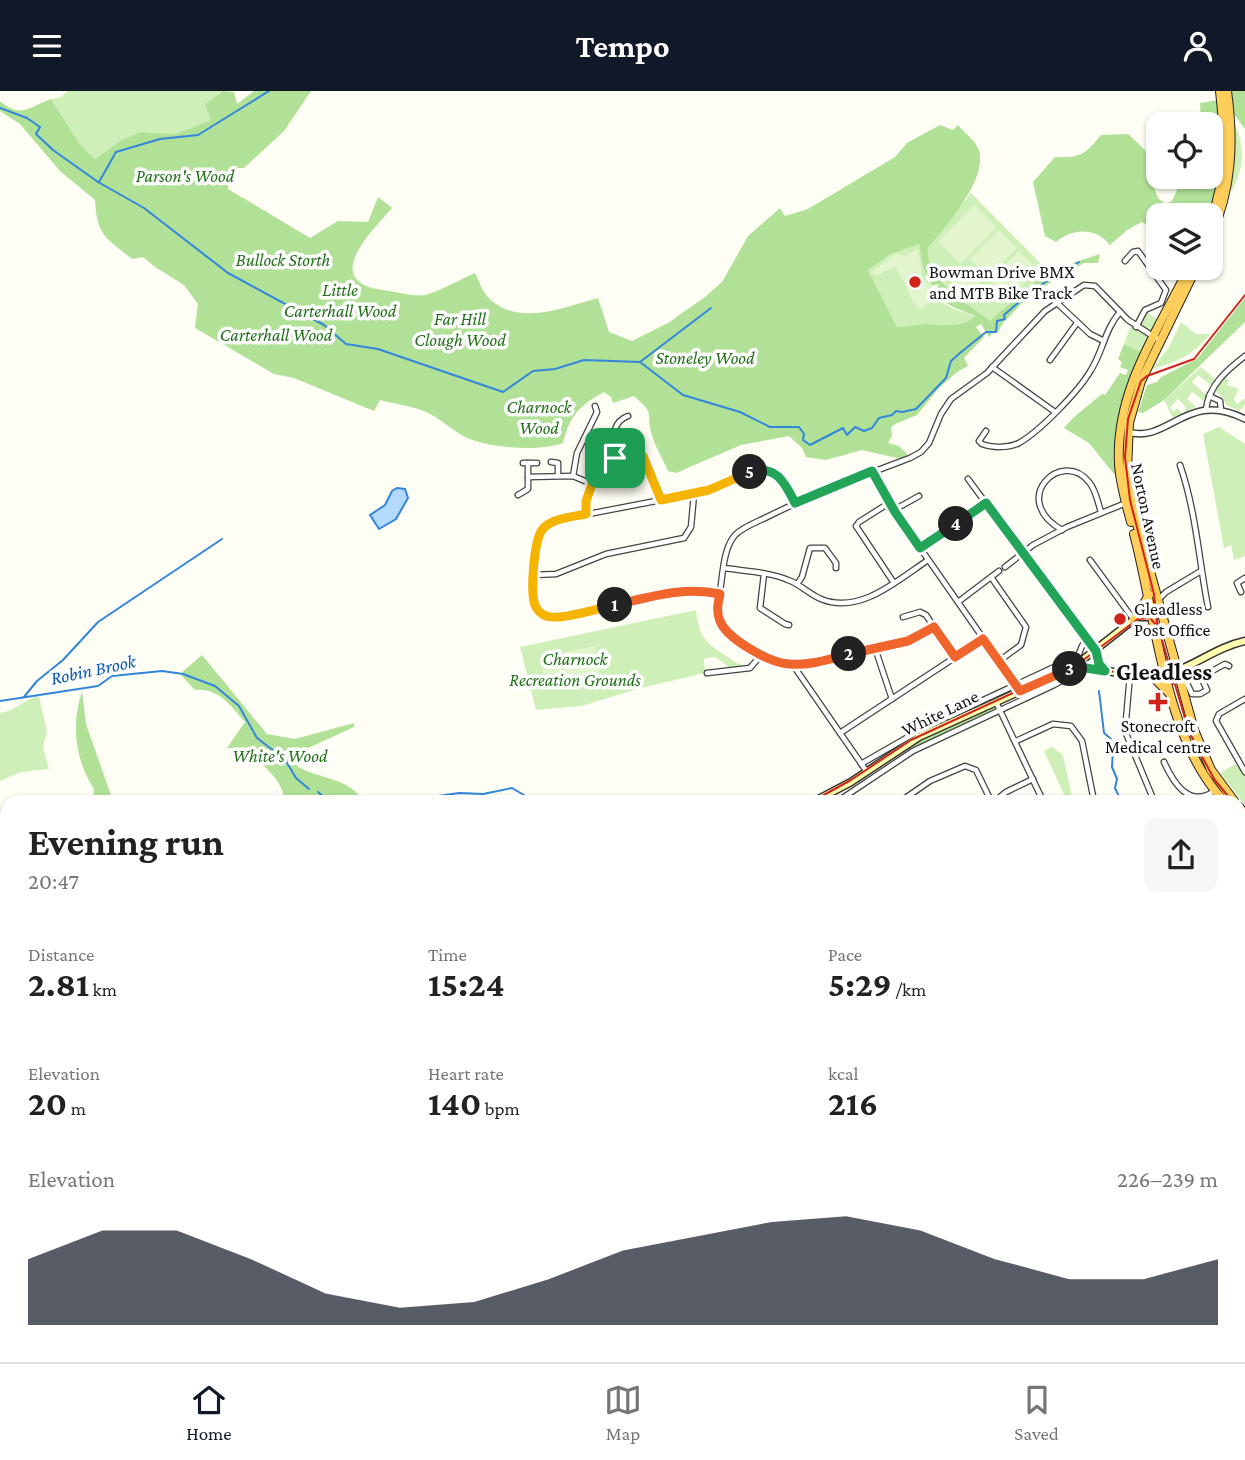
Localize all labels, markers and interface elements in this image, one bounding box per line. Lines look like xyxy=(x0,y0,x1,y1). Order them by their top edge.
icon: menu xyxy=(28,27,66,65)
icon: person xyxy=(1179,27,1217,65)
text: Tempo xyxy=(575,28,670,64)
map controls xyxy=(1146,112,1223,280)
button: locate xyxy=(1146,112,1223,189)
park label: Parson's Wood xyxy=(136,166,235,186)
button: layers xyxy=(1146,203,1223,280)
park label: Bullock Storth xyxy=(236,250,330,270)
place label: Bowman Drive BMX and MTB Bike Track xyxy=(929,262,1075,303)
marker: Bowman Drive BMX and MTB Bike Track xyxy=(907,274,923,290)
park label: Little Carterhall Wood xyxy=(284,280,397,321)
park label: Far Hill Clough Wood xyxy=(414,309,506,350)
park label: Carterhall Wood xyxy=(220,325,333,345)
park label: Stoneley Wood xyxy=(656,348,755,368)
park label: Charnock Wood xyxy=(507,397,573,438)
pin xyxy=(585,428,645,488)
icon: arrive xyxy=(596,439,634,477)
pin: 5 xyxy=(732,455,768,489)
text: 5 xyxy=(745,461,754,482)
street label: Norton Avenue xyxy=(1127,461,1169,571)
pin: 4 xyxy=(939,507,974,541)
text: 4 xyxy=(950,513,961,534)
pin: 1 xyxy=(598,587,632,623)
text: 1 xyxy=(611,594,618,615)
place label: Gleadless Post Office xyxy=(1134,599,1210,640)
marker: Gleadless Post Office xyxy=(1112,611,1128,627)
pin: 2 xyxy=(832,637,866,671)
text: 2 xyxy=(844,643,853,664)
park label: Charnock Recreation Grounds xyxy=(509,649,641,690)
water label: Robin Brook xyxy=(49,650,138,689)
pin: 3 xyxy=(1052,651,1088,687)
text: 3 xyxy=(1065,658,1074,679)
district label: Gleadless xyxy=(1116,658,1212,685)
street label: White Lane xyxy=(898,686,982,740)
marker: Stonecroft Medical centre xyxy=(1148,692,1168,712)
place label: Stonecroft Medical centre xyxy=(1105,716,1211,757)
park label: White's Wood xyxy=(233,746,328,766)
button: share xyxy=(1144,818,1218,892)
text: Evening run xyxy=(28,821,224,863)
text: 20:47 xyxy=(28,868,79,894)
text: Distance xyxy=(28,944,94,965)
text: Time xyxy=(428,944,467,965)
text: Pace xyxy=(828,944,862,965)
text: 2.81 xyxy=(28,965,89,1004)
text: 15:24 xyxy=(428,965,505,1004)
text: 5:29 xyxy=(828,965,892,1004)
text: km xyxy=(89,979,117,1000)
text: /km xyxy=(892,979,926,1000)
text: Elevation xyxy=(28,1063,100,1084)
text: Heart rate xyxy=(428,1063,504,1084)
text: kcal xyxy=(828,1063,859,1084)
text: 20 xyxy=(28,1084,67,1123)
text: 140 xyxy=(428,1084,481,1123)
text: 216 xyxy=(828,1084,878,1123)
text: m xyxy=(67,1098,86,1119)
text: bpm xyxy=(481,1098,520,1119)
text: Elevation xyxy=(28,1166,115,1192)
text: 226–239 m xyxy=(1117,1166,1218,1192)
tab: Home xyxy=(186,1381,232,1444)
tab: Map xyxy=(604,1381,642,1444)
tab: Saved xyxy=(1014,1381,1059,1444)

